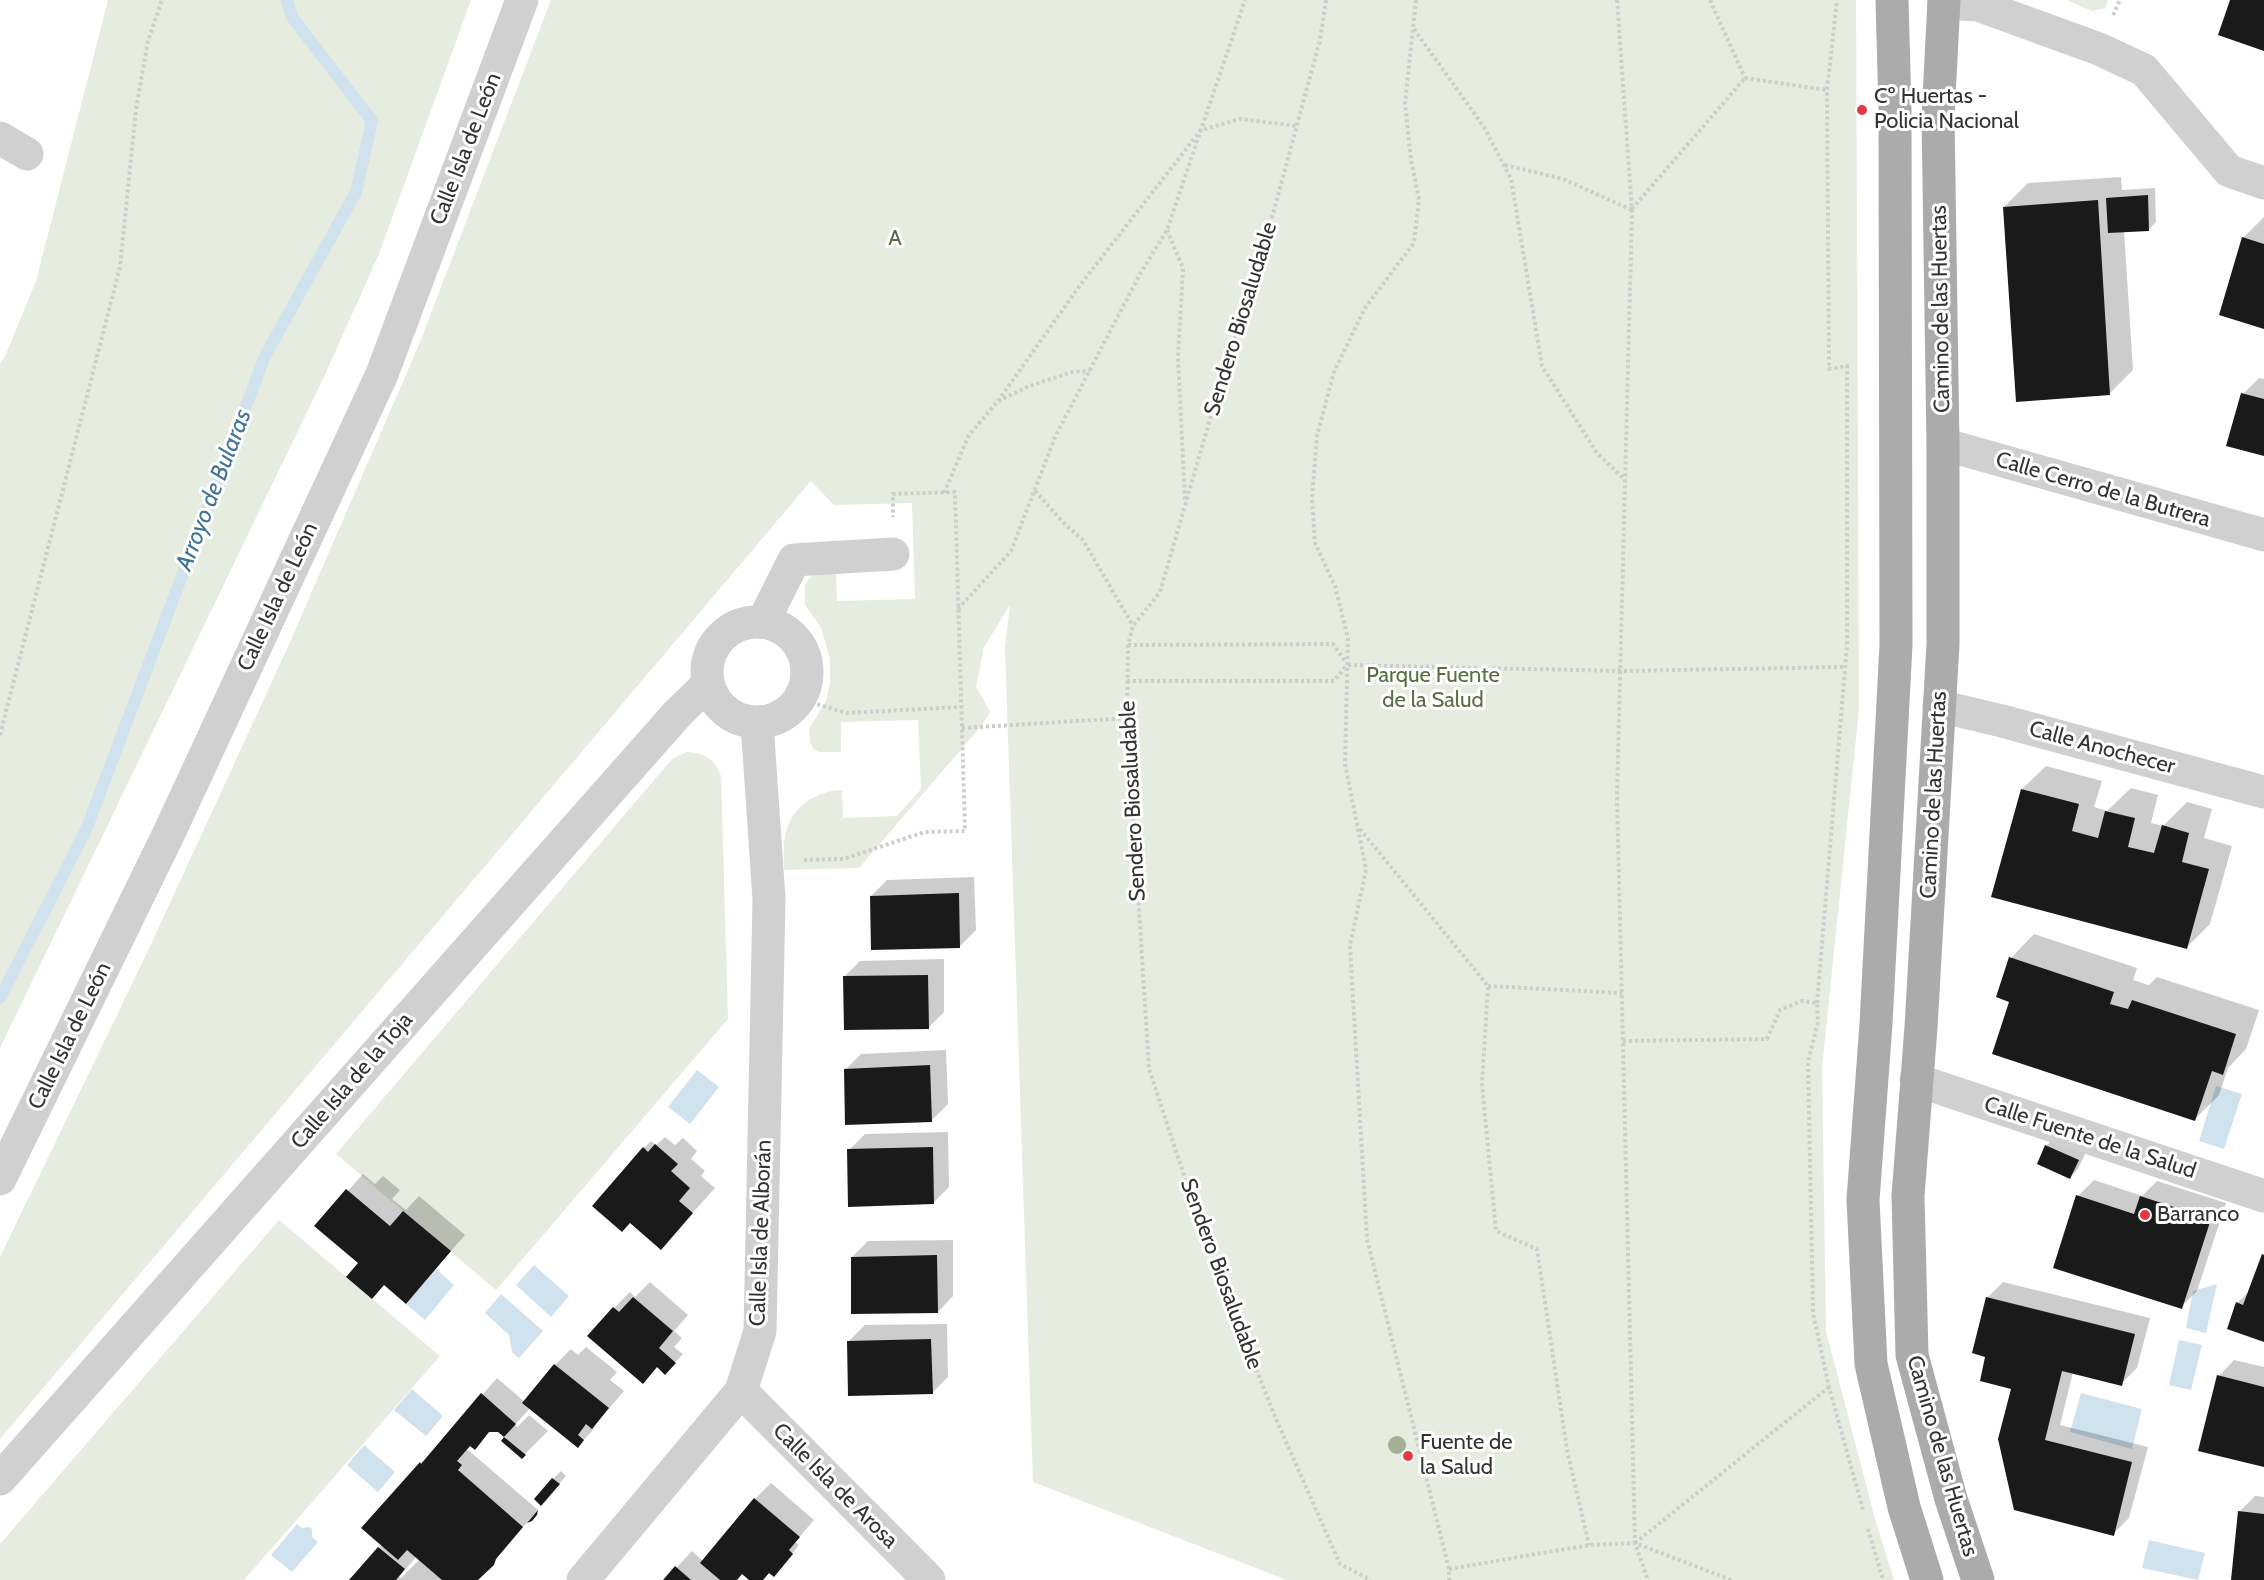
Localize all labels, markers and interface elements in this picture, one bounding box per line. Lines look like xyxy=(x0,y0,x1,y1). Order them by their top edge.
street label: Calle Isla de León xyxy=(425,69,507,229)
place label: Cº Huertas - Policia Nacional xyxy=(1874,84,2019,136)
marker: Cº Huertas - Policia Nacional xyxy=(1855,103,1869,117)
street label: Camino de las Huertas xyxy=(1926,205,1956,413)
street label: Sendero Biosaludable xyxy=(1199,219,1283,419)
park label: A xyxy=(888,226,902,252)
water label: Arroyo de Bularas xyxy=(170,405,258,575)
street label: Calle Cerro de la Butrera xyxy=(1993,447,2213,533)
street label: Calle Isla de León xyxy=(232,519,324,675)
park label: Parque Fuente de la Salud xyxy=(1366,663,1500,714)
street label: Camino de las Huertas xyxy=(1915,691,1953,899)
street label: Sendero Biosaludable xyxy=(1115,700,1151,902)
street label: Calle Anochecer xyxy=(2026,716,2178,780)
street label: Calle Isla de León xyxy=(23,958,117,1114)
street label: Calle Isla de la Toja xyxy=(286,1007,418,1155)
street label: Calle Fuente de la Salud xyxy=(1981,1091,2199,1185)
street label: Calle Isla de Alborán xyxy=(745,1139,777,1327)
street label: Sendero Biosaludable xyxy=(1174,1175,1268,1373)
place label: Barranco xyxy=(2157,1202,2239,1228)
marker: Barranco xyxy=(2138,1208,2152,1222)
street label: Camino de las Huertas xyxy=(1901,1353,1983,1559)
street label: Calle Isla de Arosa xyxy=(767,1418,903,1554)
place label: Fuente de la Salud xyxy=(1420,1430,1513,1482)
marker: Fuente de la Salud xyxy=(1401,1449,1415,1463)

